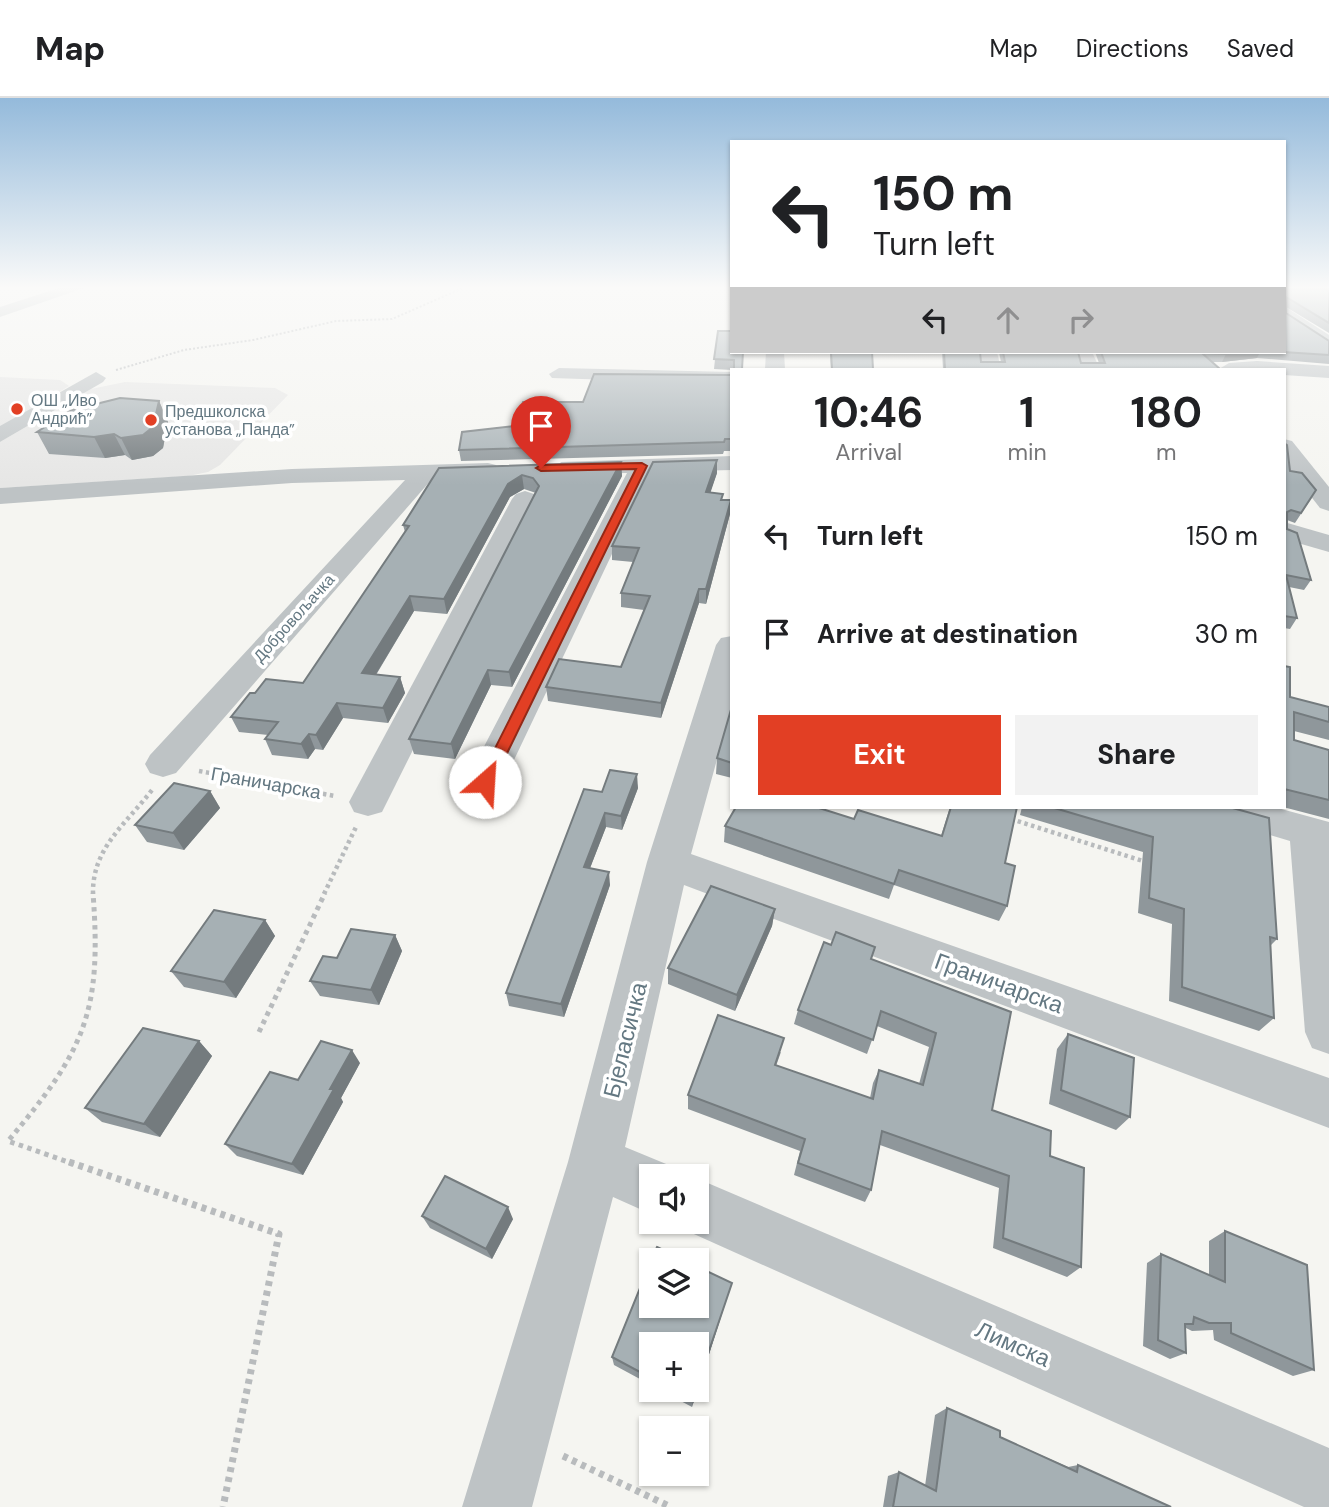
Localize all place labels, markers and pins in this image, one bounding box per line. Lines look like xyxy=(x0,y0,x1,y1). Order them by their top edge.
place label: ОШ „Иво Андрић” xyxy=(31,390,97,429)
pin xyxy=(511,396,571,468)
marker: ОШ „Иво Андрић” xyxy=(9,401,25,417)
place label: Предшколска установа „Панда” xyxy=(165,401,295,440)
marker: Предшколска установа „Панда” xyxy=(143,412,159,428)

